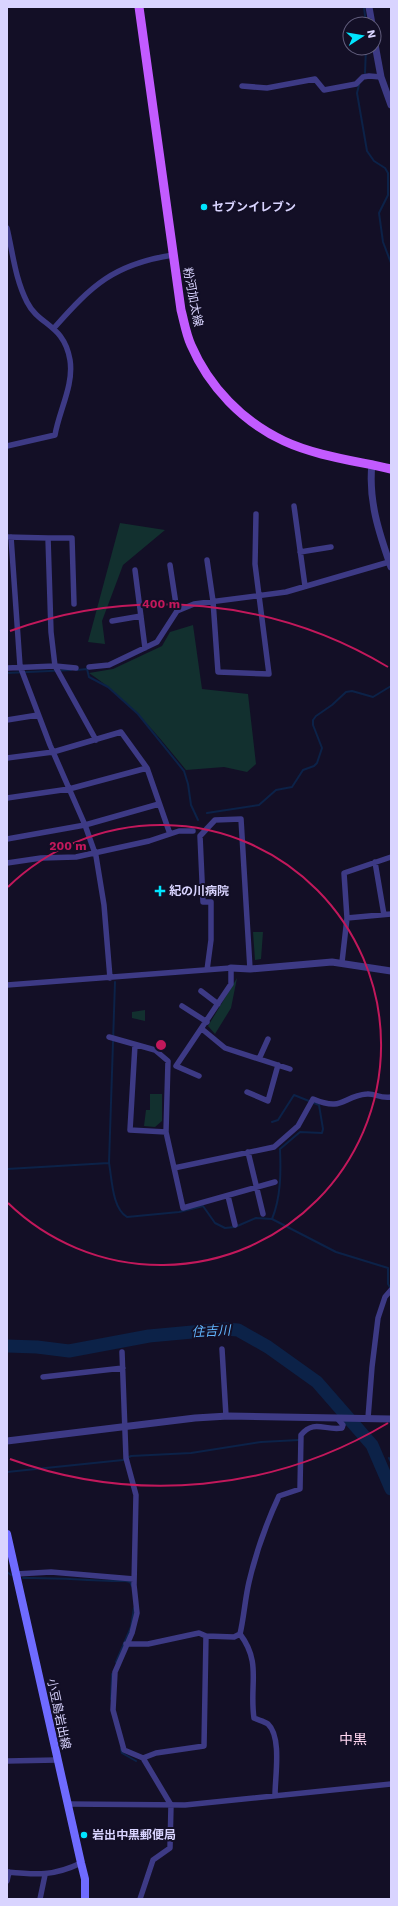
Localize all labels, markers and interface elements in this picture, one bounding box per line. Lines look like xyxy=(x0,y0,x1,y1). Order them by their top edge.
north arrow xyxy=(342,16,382,56)
text: N xyxy=(364,29,378,39)
place label: セブンイレブン xyxy=(212,200,296,214)
marker: セブンイレブン xyxy=(199,202,209,212)
street label: 粉河加太線 xyxy=(180,266,206,328)
text: 400 m xyxy=(142,597,180,611)
text: 200 m xyxy=(49,839,87,853)
place label: 紀の川病院 xyxy=(169,884,229,898)
marker: 紀の川病院 xyxy=(154,885,166,897)
centre of rings xyxy=(154,1038,168,1052)
water label: 住吉川 xyxy=(191,1322,233,1340)
street label: 小豆島岩出線 xyxy=(45,1677,73,1751)
district label: 中黒 xyxy=(339,1731,367,1747)
place label: 岩出中黒郵便局 xyxy=(92,1828,176,1842)
marker: 岩出中黒郵便局 xyxy=(79,1830,89,1840)

